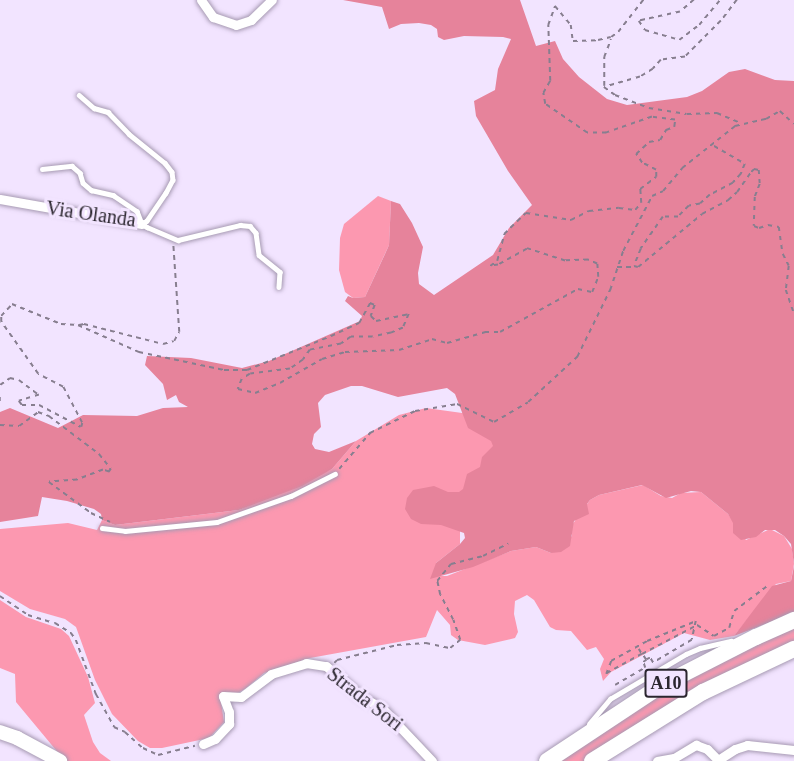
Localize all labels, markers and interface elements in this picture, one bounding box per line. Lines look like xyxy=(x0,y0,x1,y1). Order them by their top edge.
street label: Via Olanda xyxy=(45,196,137,232)
street label: Strada Sori xyxy=(322,662,408,736)
road number: A10 xyxy=(644,668,688,698)

